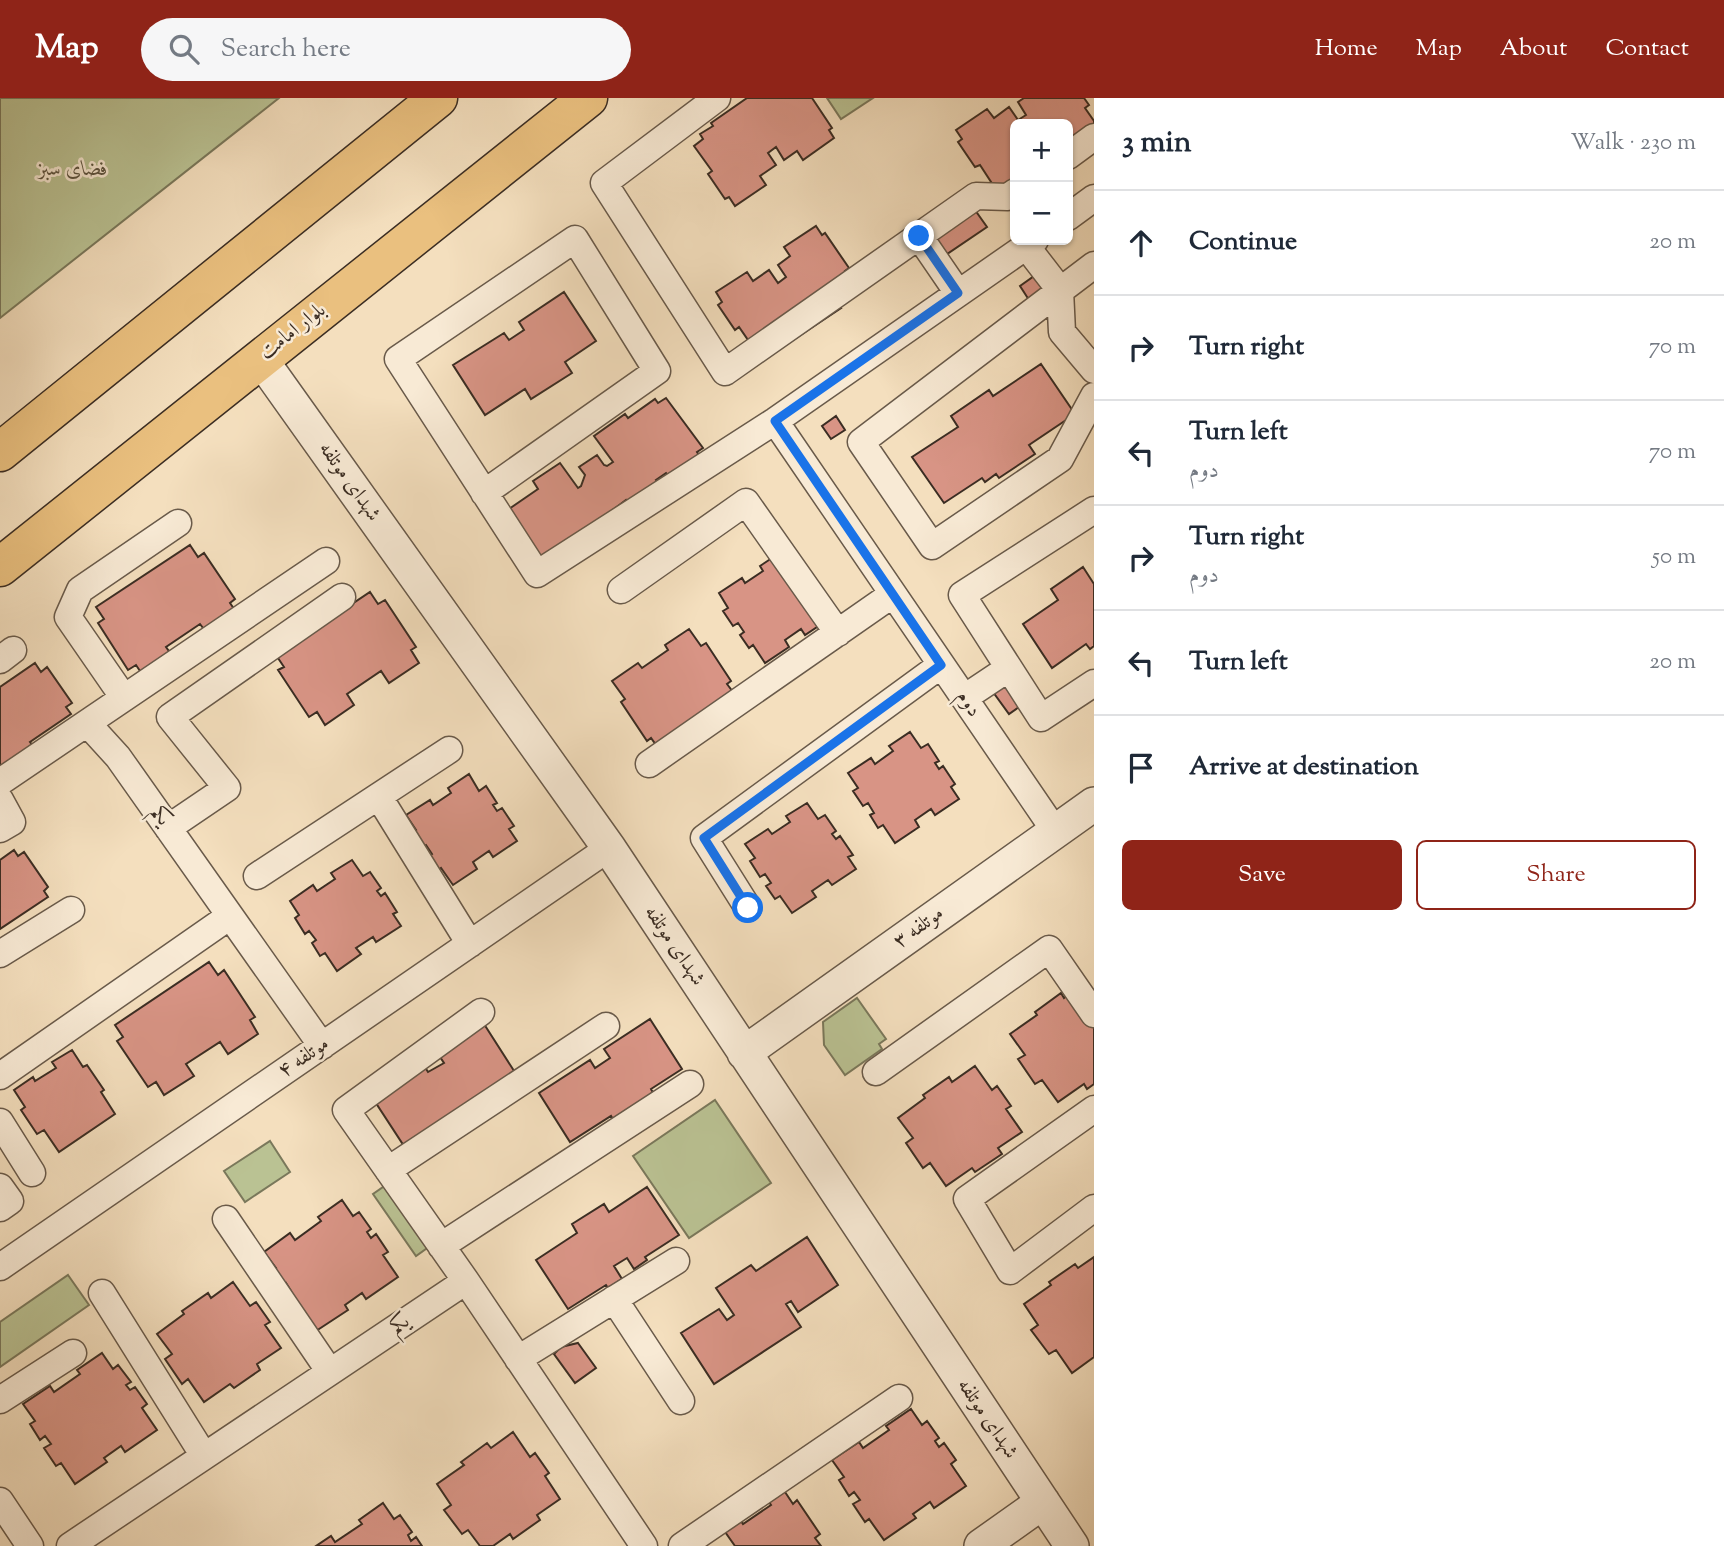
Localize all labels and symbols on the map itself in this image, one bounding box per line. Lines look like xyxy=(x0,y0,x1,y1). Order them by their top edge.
park label: فضای سبز xyxy=(36,155,108,185)
route end xyxy=(903,220,934,251)
street label: بلوار امامت xyxy=(253,296,333,368)
street label: شهدای موتلفه xyxy=(311,436,387,528)
street label: دوم xyxy=(947,684,988,724)
street label: یکم xyxy=(140,800,178,835)
route start xyxy=(732,892,763,923)
street label: موتلفه ۳ xyxy=(887,899,951,957)
street label: شهدای موتلفه xyxy=(636,900,712,992)
street label: موتلفه ۴ xyxy=(272,1030,336,1086)
street label: یکم xyxy=(384,1307,419,1345)
street label: شهدای موتلفه xyxy=(949,1373,1025,1465)

